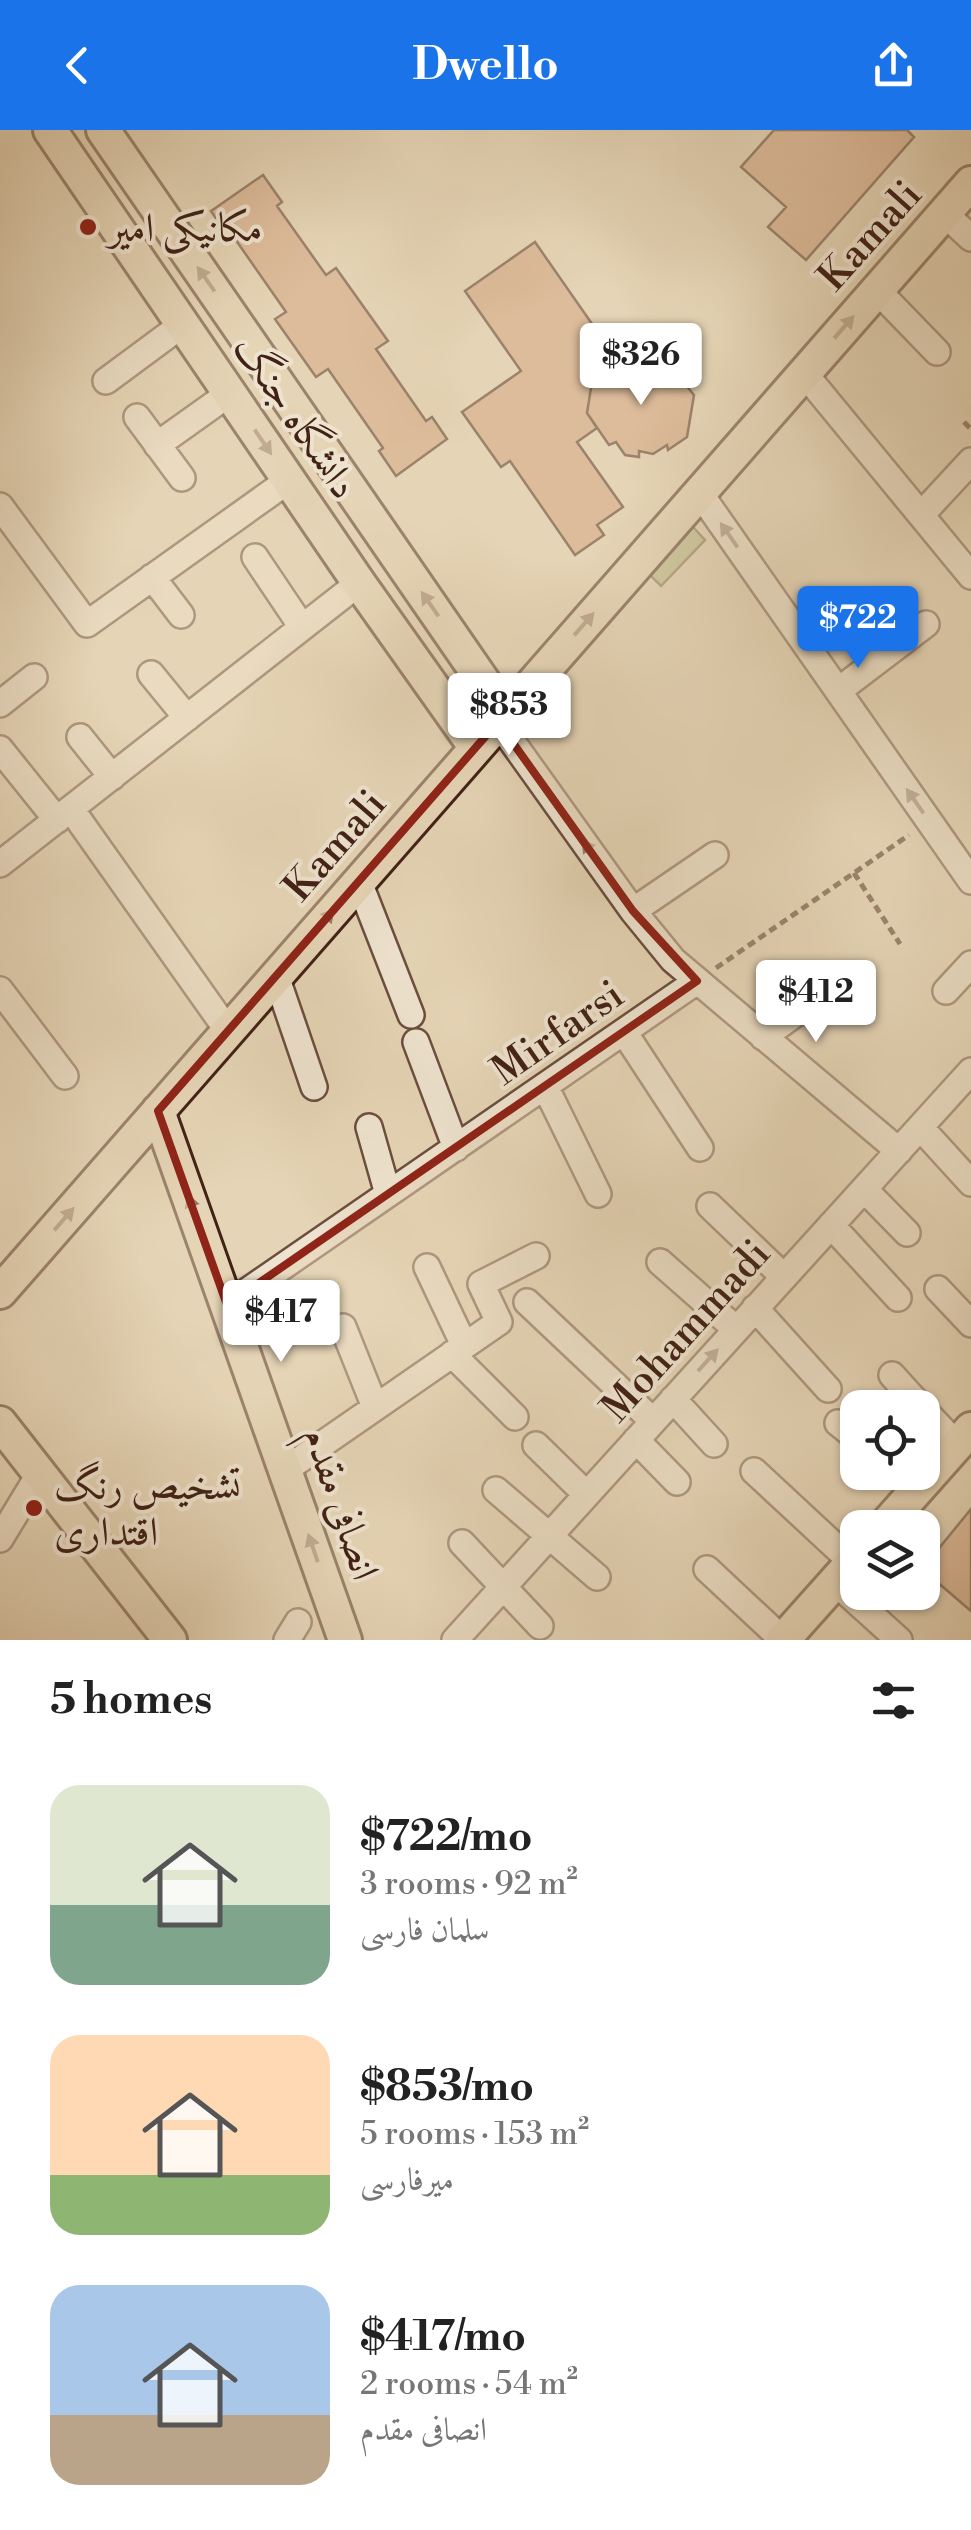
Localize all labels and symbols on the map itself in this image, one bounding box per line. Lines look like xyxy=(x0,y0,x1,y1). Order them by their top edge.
street label: Kamali xyxy=(808,171,933,302)
place label: مکانیکی امیر xyxy=(104,204,263,255)
marker: مکانیکی امیر xyxy=(77,216,99,238)
one-way arrow xyxy=(197,266,216,292)
one-way arrow xyxy=(833,315,855,340)
pin: $326 xyxy=(582,323,700,408)
street label: دانشگاه جنگ xyxy=(222,324,370,509)
one-way arrow xyxy=(253,428,272,455)
one-way arrow xyxy=(720,522,739,548)
pin: $722 xyxy=(799,586,917,671)
one-way arrow xyxy=(421,591,440,618)
one-way arrow xyxy=(572,612,594,637)
pin: $853 xyxy=(450,673,568,758)
street label: Kamali xyxy=(274,780,397,912)
one-way arrow xyxy=(906,788,925,815)
one-way arrow xyxy=(582,839,602,865)
one-way arrow xyxy=(313,909,335,934)
pin: $412 xyxy=(757,960,875,1045)
street label: Mirfarsi xyxy=(483,970,634,1097)
one-way arrow xyxy=(185,1193,200,1223)
one-way arrow xyxy=(53,1207,75,1232)
street label: Mohammadi xyxy=(592,1230,781,1433)
pin: $417 xyxy=(222,1280,340,1365)
one-way arrow xyxy=(697,1348,719,1373)
street label: انصافی مقدم xyxy=(283,1420,390,1589)
place label: تشخیص رنگ اقتداری xyxy=(54,1460,241,1558)
marker: تشخیص رنگ اقتداری xyxy=(23,1497,45,1519)
one-way arrow xyxy=(305,1533,320,1563)

